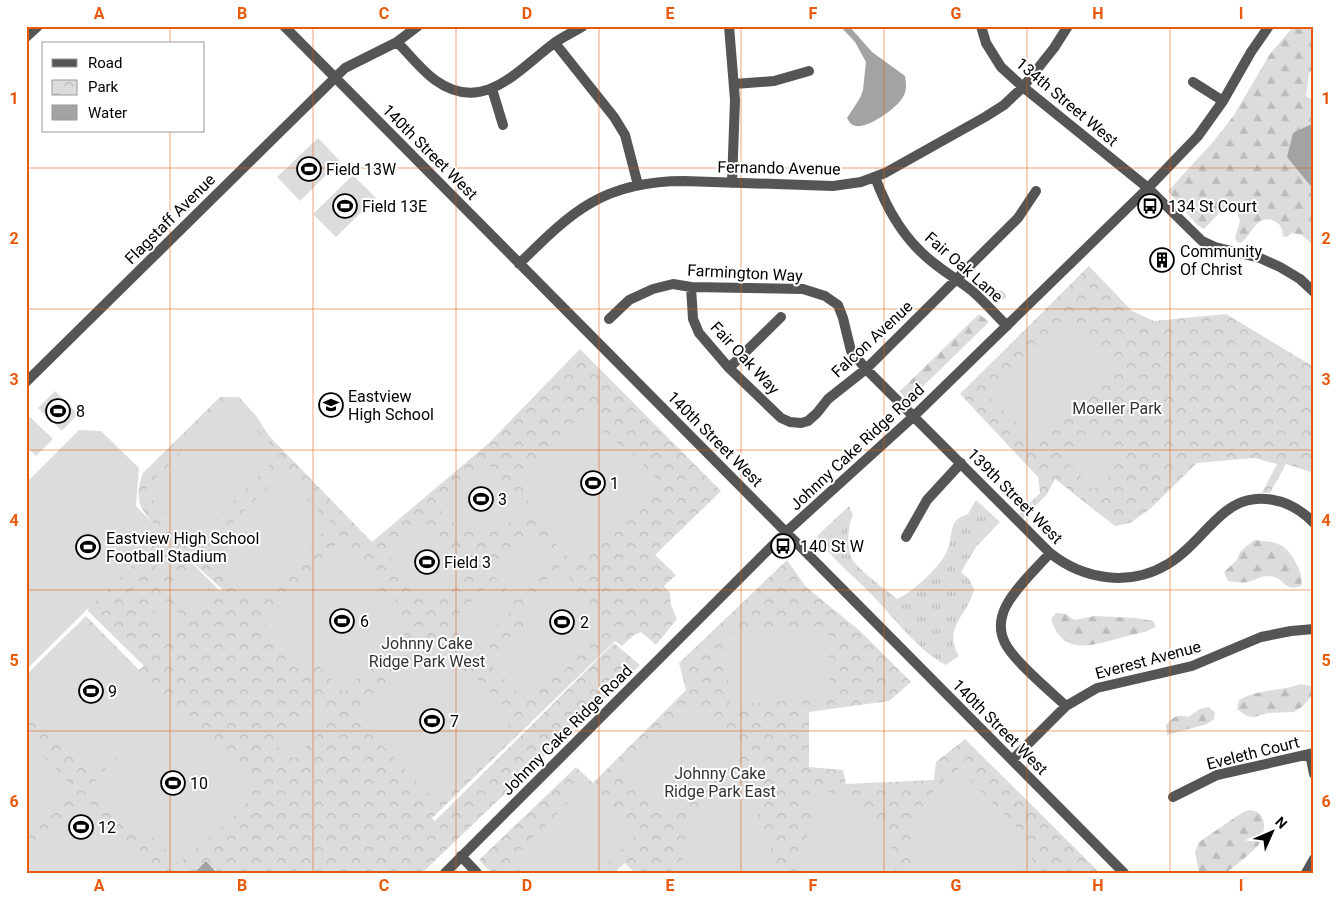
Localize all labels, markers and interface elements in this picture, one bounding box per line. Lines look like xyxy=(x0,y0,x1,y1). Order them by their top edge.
text: A xyxy=(94,4,105,23)
text: B xyxy=(237,4,247,23)
text: C xyxy=(379,4,389,23)
text: D xyxy=(522,4,532,23)
text: E xyxy=(666,4,675,23)
text: F xyxy=(809,4,818,23)
text: G xyxy=(951,4,962,23)
text: H xyxy=(1092,4,1104,23)
text: I xyxy=(1239,4,1243,23)
legend xyxy=(42,42,205,132)
text: Road xyxy=(88,54,122,72)
street label: 134th Street West xyxy=(1012,54,1122,150)
text: Park xyxy=(88,78,119,96)
text: 1 xyxy=(9,89,19,108)
text: 1 xyxy=(1321,89,1331,108)
street label: 140th Street West xyxy=(378,100,482,204)
text: Water xyxy=(88,104,127,122)
sports icon: Field 13W xyxy=(296,156,322,182)
street label: Fernando Avenue xyxy=(717,157,841,179)
place label: Field 13W xyxy=(326,160,396,179)
street label: Flagstaff Avenue xyxy=(121,170,219,268)
sports icon: Field 13E xyxy=(332,193,358,219)
bus stop icon: 134 St Court xyxy=(1137,193,1163,219)
place label: Field 13E xyxy=(362,197,427,216)
place label: 134 St Court xyxy=(1168,197,1257,216)
street label: Fair Oak Lane xyxy=(921,228,1007,306)
text: 2 xyxy=(9,229,19,248)
text: 2 xyxy=(1321,229,1331,248)
place label: Community Of Christ xyxy=(1180,242,1262,279)
building icon: Community Of Christ xyxy=(1149,247,1175,273)
street label: Farmington Way xyxy=(687,260,804,286)
street label: Falcon Avenue xyxy=(828,297,916,381)
street label: Fair Oak Way xyxy=(707,318,784,399)
text: 3 xyxy=(9,370,19,389)
text: 3 xyxy=(1321,370,1331,389)
street label: Johnny Cake Ridge Road xyxy=(786,380,928,514)
place label: Eastview High School xyxy=(348,387,434,424)
street label: 140th Street West xyxy=(663,387,767,491)
school or university icon: Eastview High School xyxy=(318,392,344,418)
sports icon: 8 xyxy=(45,398,71,424)
park label: Moeller Park xyxy=(1072,399,1163,418)
place label: 8 xyxy=(76,402,85,421)
street label: 139th Street West xyxy=(963,444,1067,548)
sports icon: 1 xyxy=(580,470,606,496)
place label: 1 xyxy=(610,474,619,493)
sports icon: 3 xyxy=(468,486,494,512)
place label: 3 xyxy=(498,490,507,509)
text: 4 xyxy=(9,511,19,530)
text: 4 xyxy=(1321,511,1331,530)
place label: Eastview High School Football Stadium xyxy=(106,529,259,566)
bus stop icon: 140 St W xyxy=(770,533,796,559)
sports icon: Eastview High School Football Stadium xyxy=(75,534,101,560)
place label: 140 St W xyxy=(800,537,864,556)
sports icon: Field 3 xyxy=(414,549,440,575)
place label: Field 3 xyxy=(444,553,491,572)
sports icon: 6 xyxy=(329,608,355,634)
sports icon: 2 xyxy=(549,609,575,635)
place label: 6 xyxy=(360,612,369,631)
place label: 2 xyxy=(580,613,589,632)
park label: Johnny Cake Ridge Park West xyxy=(369,634,485,671)
street label: Everest Avenue xyxy=(1093,637,1203,683)
text: 5 xyxy=(9,651,19,670)
text: 5 xyxy=(1321,651,1331,670)
street label: Johnny Cake Ridge Road xyxy=(498,661,636,799)
street label: 140th Street West xyxy=(948,675,1052,779)
sports icon: 9 xyxy=(78,678,104,704)
place label: 9 xyxy=(108,682,117,701)
sports icon: 7 xyxy=(419,708,445,734)
place label: 7 xyxy=(450,712,459,731)
street label: Eveleth Court xyxy=(1205,732,1301,774)
park label: Johnny Cake Ridge Park East xyxy=(664,764,776,801)
sports icon: 10 xyxy=(160,770,186,796)
place label: 10 xyxy=(190,774,208,793)
text: 6 xyxy=(9,792,19,811)
text: 6 xyxy=(1321,792,1331,811)
north arrow xyxy=(1248,806,1298,856)
sports icon: 12 xyxy=(68,814,94,840)
text: N xyxy=(1272,814,1290,832)
place label: 12 xyxy=(98,818,116,837)
text: A xyxy=(94,876,105,895)
text: B xyxy=(237,876,247,895)
text: C xyxy=(379,876,389,895)
text: D xyxy=(522,876,532,895)
text: E xyxy=(666,876,675,895)
text: F xyxy=(809,876,818,895)
text: G xyxy=(951,876,962,895)
text: H xyxy=(1092,876,1104,895)
text: I xyxy=(1239,876,1243,895)

